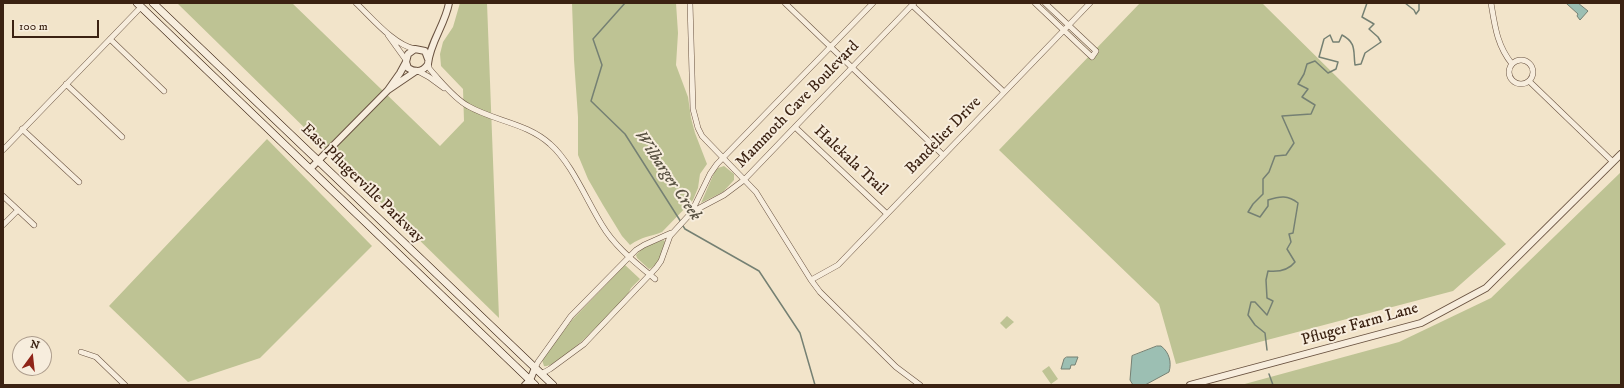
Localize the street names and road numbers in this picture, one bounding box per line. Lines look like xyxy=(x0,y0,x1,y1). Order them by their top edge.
street label: Mammoth Cave Boulevard xyxy=(732,37,864,173)
street label: Bandelier Drive xyxy=(902,93,986,179)
street label: East Pflugerville Parkway xyxy=(296,120,428,248)
street label: Halekala Trail xyxy=(809,122,891,200)
street label: Pfluger Farm Lane xyxy=(1299,299,1421,351)

